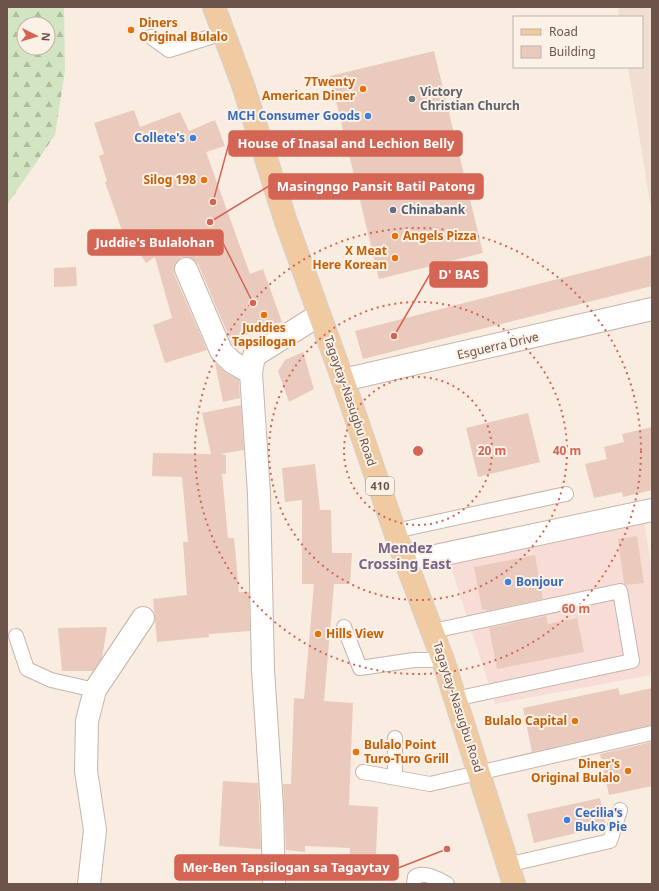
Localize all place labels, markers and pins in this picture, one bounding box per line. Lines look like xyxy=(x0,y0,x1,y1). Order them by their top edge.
place label: Diners Original Bulalo xyxy=(139,14,228,45)
marker: Diners Original Bulalo xyxy=(126,25,136,35)
place label: 7Twenty American Diner xyxy=(262,73,356,104)
place label: Victory Christian Church xyxy=(420,83,520,114)
marker: 7Twenty American Diner xyxy=(358,84,368,94)
marker: Victory Christian Church xyxy=(407,94,417,104)
place label: MCH Consumer Goods xyxy=(227,107,360,124)
marker: MCH Consumer Goods xyxy=(363,111,373,121)
place label: Collete's xyxy=(134,129,185,146)
callout: House of Inasal and Lechion Belly xyxy=(229,131,462,156)
marker: Collete's xyxy=(188,133,198,143)
place label: Silog 198 xyxy=(143,171,196,188)
callout: Masingngo Pansit Batil Patong xyxy=(269,174,483,199)
marker: Silog 198 xyxy=(199,175,209,185)
place label: Chinabank xyxy=(401,201,466,218)
marker: Chinabank xyxy=(388,205,398,215)
place label: Angels Pizza xyxy=(403,227,477,244)
callout: Juddie's Bulalohan xyxy=(88,230,223,255)
marker: Angels Pizza xyxy=(390,231,400,241)
place label: X Meat Here Korean xyxy=(313,242,387,273)
marker: X Meat Here Korean xyxy=(390,253,400,263)
callout: D' BAS xyxy=(430,262,487,287)
marker: Juddies Tapsilogan xyxy=(259,310,269,320)
place label: Juddies Tapsilogan xyxy=(232,319,296,350)
centre of rings xyxy=(411,444,425,458)
place label: Bonjour xyxy=(516,573,564,590)
marker: Bonjour xyxy=(503,577,513,587)
place label: Hills View xyxy=(326,625,384,642)
marker: Hills View xyxy=(313,629,323,639)
place label: Bulalo Capital xyxy=(484,712,567,729)
marker: Bulalo Capital xyxy=(570,716,580,726)
place label: Bulalo Point Turo-Turo Grill xyxy=(364,736,449,767)
marker: Bulalo Point Turo-Turo Grill xyxy=(351,747,361,757)
place label: Diner's Original Bulalo xyxy=(531,755,620,786)
marker: Diner's Original Bulalo xyxy=(623,766,633,776)
place label: Cecilia's Buko Pie xyxy=(575,804,627,835)
marker: Cecilia's Buko Pie xyxy=(562,815,572,825)
callout: Mer-Ben Tapsilogan sa Tagaytay xyxy=(175,855,398,880)

